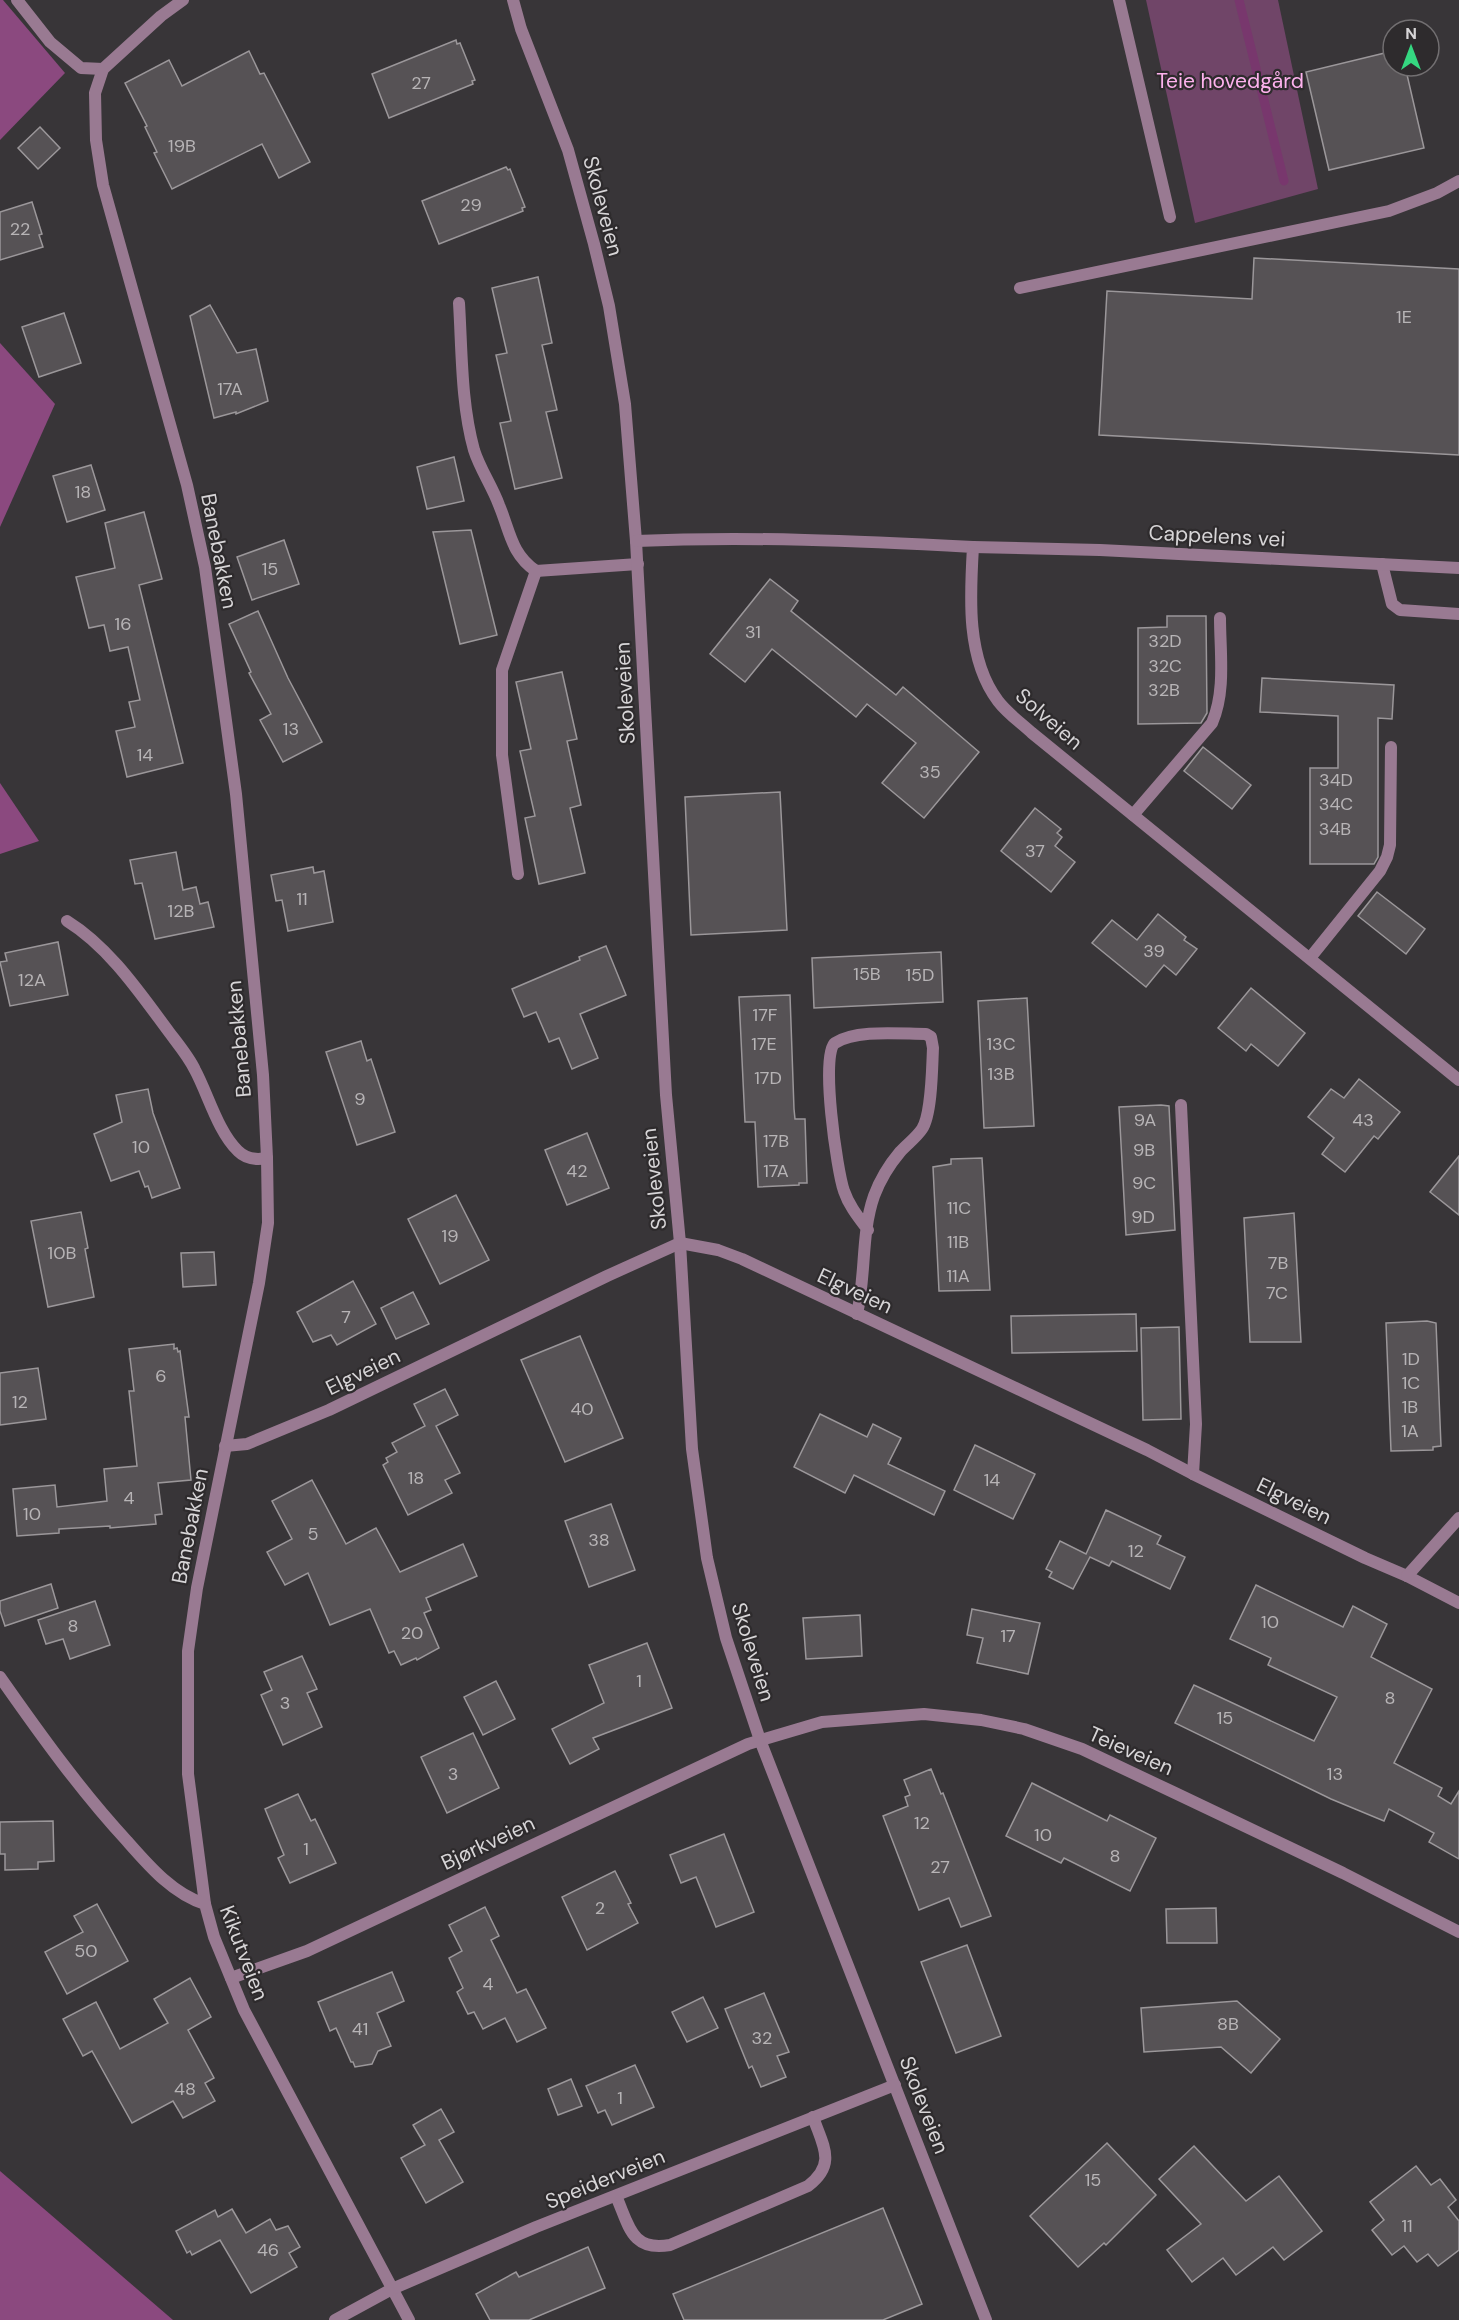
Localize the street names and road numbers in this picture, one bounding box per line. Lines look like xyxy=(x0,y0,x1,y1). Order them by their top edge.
street label: Skoleveien xyxy=(576,153,630,259)
street label: Banebakken xyxy=(194,491,244,611)
street label: Cappelens vei xyxy=(1148,518,1286,554)
street label: Skoleveien xyxy=(608,641,642,745)
street label: Solveien xyxy=(1009,682,1089,756)
street label: Banebakken xyxy=(220,979,258,1099)
street label: Skoleveien xyxy=(635,1127,673,1231)
street label: Elgveien xyxy=(813,1261,897,1321)
street label: Elgveien xyxy=(321,1342,405,1402)
street label: Banebakken xyxy=(165,1466,215,1586)
street label: Elgveien xyxy=(1252,1471,1336,1531)
street label: Skoleveien xyxy=(725,1599,781,1705)
street label: Teieveien xyxy=(1084,1720,1178,1782)
street label: Bjørkveien xyxy=(437,1809,539,1877)
street label: Kikutveien xyxy=(213,1901,275,2005)
street label: Skoleveien xyxy=(893,2052,955,2158)
street label: Speiderveien xyxy=(541,2142,669,2216)

